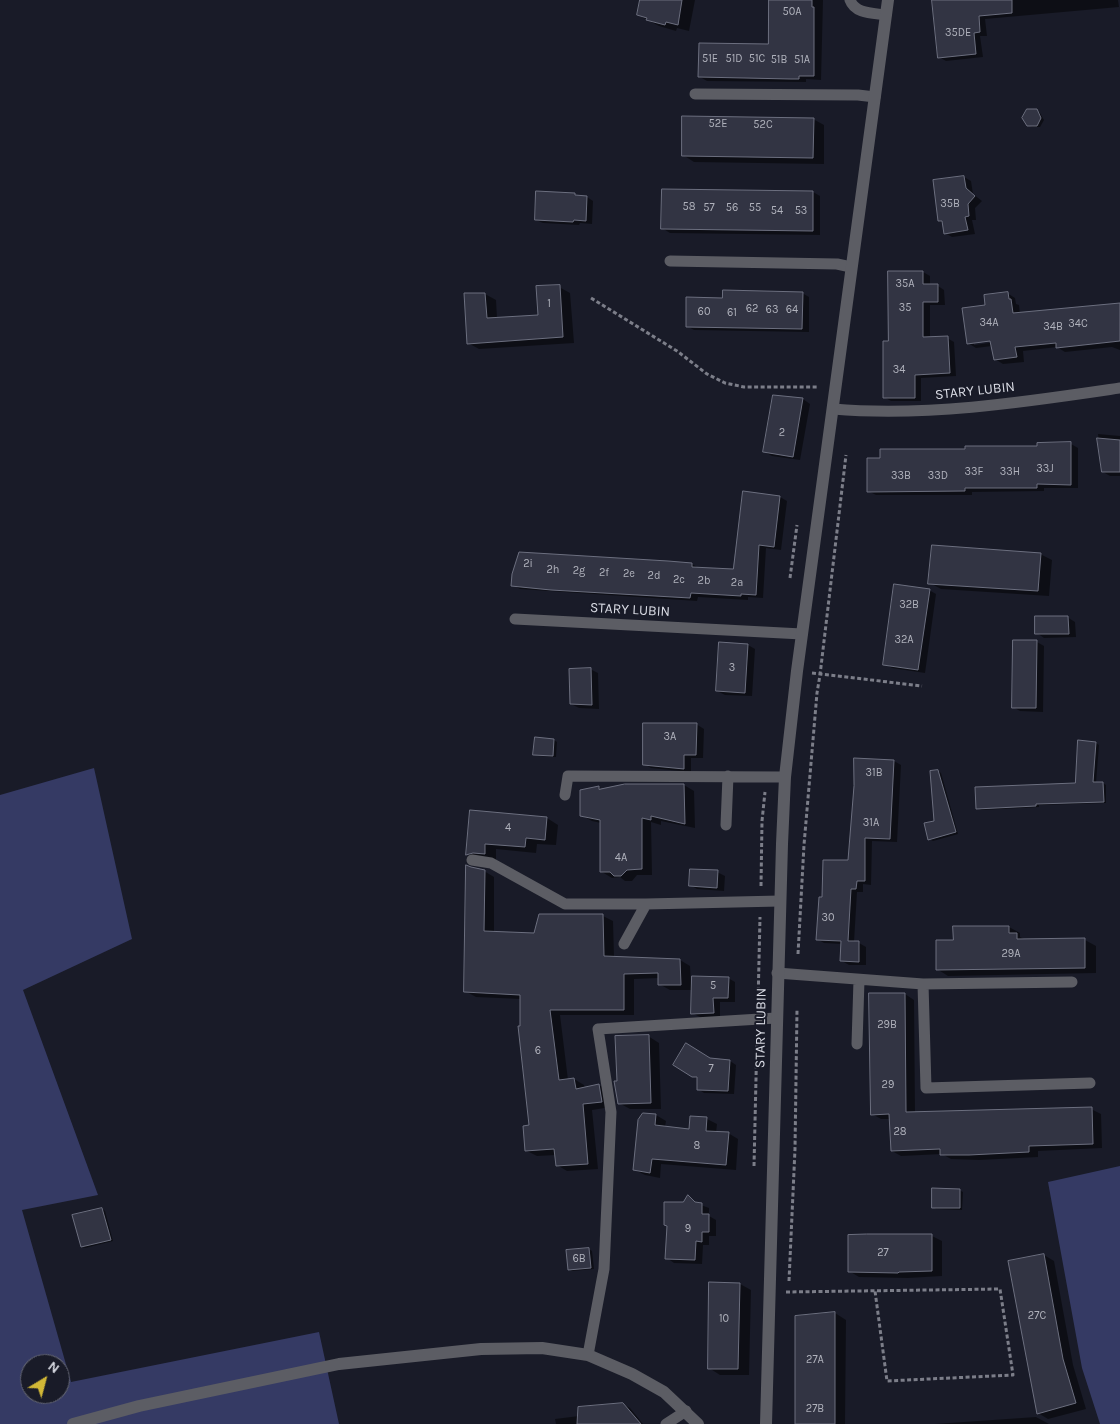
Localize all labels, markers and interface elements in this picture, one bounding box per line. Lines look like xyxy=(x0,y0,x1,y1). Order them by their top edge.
house number: 50A xyxy=(782,5,802,19)
house number: 35DE xyxy=(945,26,971,40)
house number: 51E xyxy=(702,52,718,66)
house number: 51D xyxy=(725,52,743,66)
house number: 51C xyxy=(749,52,765,66)
house number: 51B xyxy=(771,53,787,67)
house number: 51A xyxy=(794,53,810,67)
house number: 52E xyxy=(709,117,727,131)
house number: 52C xyxy=(753,118,773,132)
house number: 35B xyxy=(940,197,960,211)
house number: 58 xyxy=(683,200,695,214)
house number: 57 xyxy=(703,201,715,215)
house number: 56 xyxy=(726,201,738,215)
house number: 55 xyxy=(749,201,761,215)
house number: 54 xyxy=(771,204,783,218)
house number: 53 xyxy=(795,204,807,218)
house number: 35A xyxy=(895,277,915,291)
house number: 1 xyxy=(547,297,551,311)
house number: 35 xyxy=(899,301,911,315)
house number: 62 xyxy=(746,302,758,316)
house number: 63 xyxy=(766,303,778,317)
house number: 64 xyxy=(786,303,798,317)
house number: 60 xyxy=(698,305,710,319)
house number: 61 xyxy=(727,306,737,320)
house number: 34A xyxy=(980,316,998,330)
house number: 34C xyxy=(1068,317,1088,331)
house number: 34B xyxy=(1043,320,1063,334)
house number: 34 xyxy=(893,363,905,377)
street label: STARY LUBIN xyxy=(934,378,1016,404)
house number: 2 xyxy=(779,426,785,440)
house number: 33J xyxy=(1036,462,1054,476)
house number: 33F xyxy=(965,465,983,479)
house number: 33H xyxy=(1000,465,1020,479)
house number: 33B xyxy=(891,469,911,483)
house number: 33D xyxy=(928,469,948,483)
house number: 2i xyxy=(523,557,533,571)
house number: 2h xyxy=(546,563,560,577)
house number: 2g xyxy=(573,564,585,578)
house number: 2f xyxy=(599,566,609,580)
house number: 2e xyxy=(623,567,635,581)
house number: 2d xyxy=(648,569,660,583)
house number: 2c xyxy=(673,573,685,587)
house number: 2b xyxy=(698,574,710,588)
house number: 2a xyxy=(731,576,743,590)
house number: 32B xyxy=(899,598,919,612)
street label: STARY LUBIN xyxy=(589,600,671,620)
house number: 32A xyxy=(894,633,914,647)
house number: 3 xyxy=(729,661,735,675)
house number: 3A xyxy=(664,730,676,744)
house number: 31B xyxy=(866,766,882,780)
house number: 31A xyxy=(863,816,879,830)
house number: 4 xyxy=(505,821,511,835)
house number: 4A xyxy=(615,851,627,865)
house number: 30 xyxy=(821,911,835,925)
house number: 29A xyxy=(1001,947,1021,961)
house number: 5 xyxy=(710,979,716,993)
street label: STARY LUBIN xyxy=(752,988,770,1068)
house number: 29B xyxy=(877,1018,897,1032)
house number: 6 xyxy=(535,1044,541,1058)
house number: 7 xyxy=(708,1062,714,1076)
house number: 29 xyxy=(882,1078,894,1092)
house number: 28 xyxy=(893,1125,907,1139)
house number: 8 xyxy=(694,1139,700,1153)
house number: 9 xyxy=(685,1222,691,1236)
house number: 27 xyxy=(877,1246,889,1260)
house number: 6B xyxy=(572,1252,586,1266)
house number: 27C xyxy=(1028,1309,1046,1323)
house number: 10 xyxy=(719,1312,729,1326)
house number: 27A xyxy=(806,1353,824,1367)
north arrow xyxy=(20,1354,70,1404)
text: N xyxy=(45,1358,63,1377)
house number: 27B xyxy=(806,1402,824,1416)

